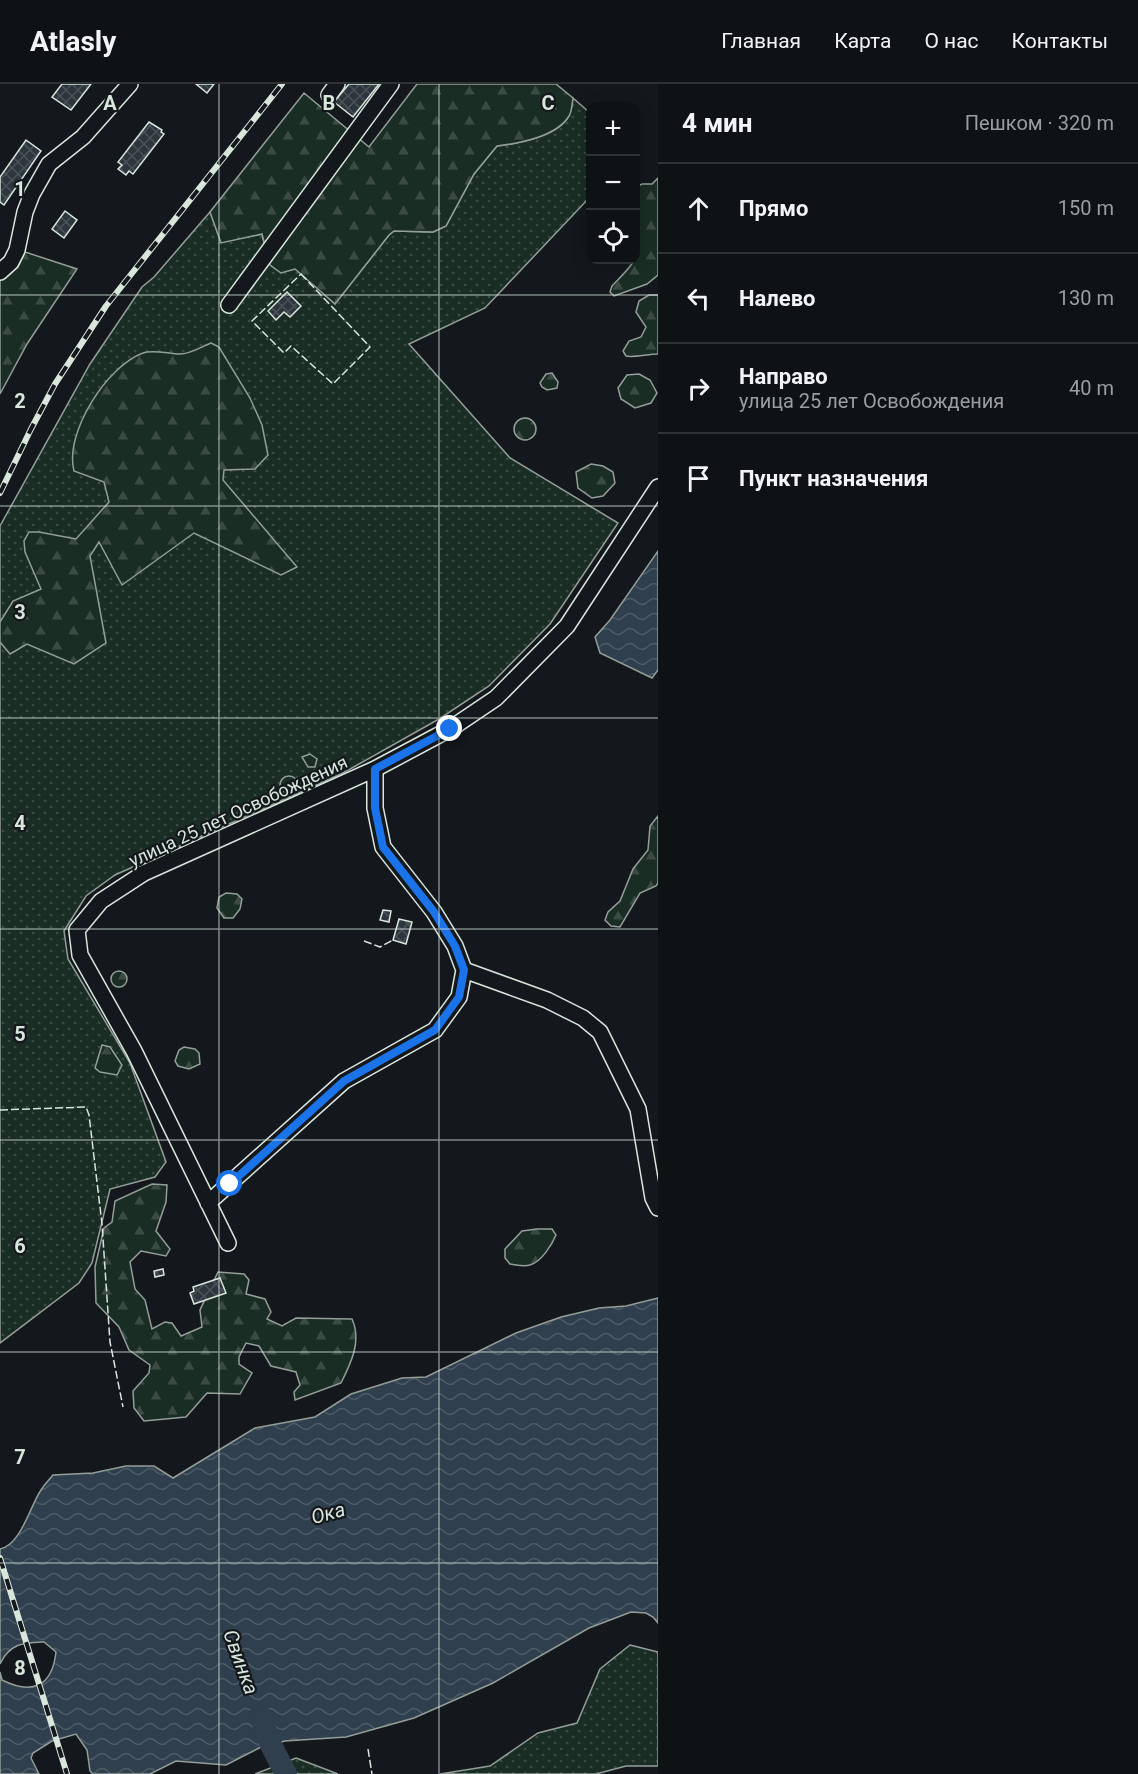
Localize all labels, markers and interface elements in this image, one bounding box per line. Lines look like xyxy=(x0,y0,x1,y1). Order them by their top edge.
text: Atlasly xyxy=(30,25,116,58)
text: Главная xyxy=(721,29,801,53)
text: Карта xyxy=(834,29,891,53)
text: О нас xyxy=(924,29,979,53)
text: Контакты xyxy=(1012,29,1108,53)
text: A xyxy=(103,91,117,115)
text: B xyxy=(323,91,335,115)
text: C xyxy=(541,91,555,115)
map controls xyxy=(586,102,640,264)
button: + xyxy=(586,102,640,156)
text: 4 мин xyxy=(682,108,753,138)
text: Пешком · 320 m xyxy=(965,111,1114,135)
button: − xyxy=(586,156,640,210)
text: 1 xyxy=(14,177,26,201)
icon: ahead xyxy=(682,192,715,225)
text: Прямо xyxy=(739,196,808,221)
text: 150 m xyxy=(1058,196,1114,220)
button: locate xyxy=(586,210,640,264)
icon: left xyxy=(682,282,715,315)
text: Налево xyxy=(739,286,816,311)
text: 130 m xyxy=(1058,286,1114,310)
text: Направо xyxy=(739,364,828,389)
icon: right xyxy=(682,372,715,405)
text: 40 m xyxy=(1069,376,1114,400)
text: 2 xyxy=(14,389,26,413)
text: улица 25 лет Освобождения xyxy=(739,389,1004,413)
icon: arrive xyxy=(682,462,715,495)
text: Пункт назначения xyxy=(739,466,928,491)
text: 3 xyxy=(14,600,26,624)
route end xyxy=(436,715,462,741)
street label: улица 25 лет Освобождения xyxy=(125,751,351,871)
text: 4 xyxy=(14,811,26,835)
text: 5 xyxy=(14,1022,26,1046)
route start xyxy=(216,1170,242,1196)
text: 6 xyxy=(14,1234,26,1258)
text: 7 xyxy=(14,1445,26,1469)
water label: Ока xyxy=(308,1497,348,1529)
water label: Свинка xyxy=(218,1626,264,1698)
text: 8 xyxy=(14,1656,26,1680)

